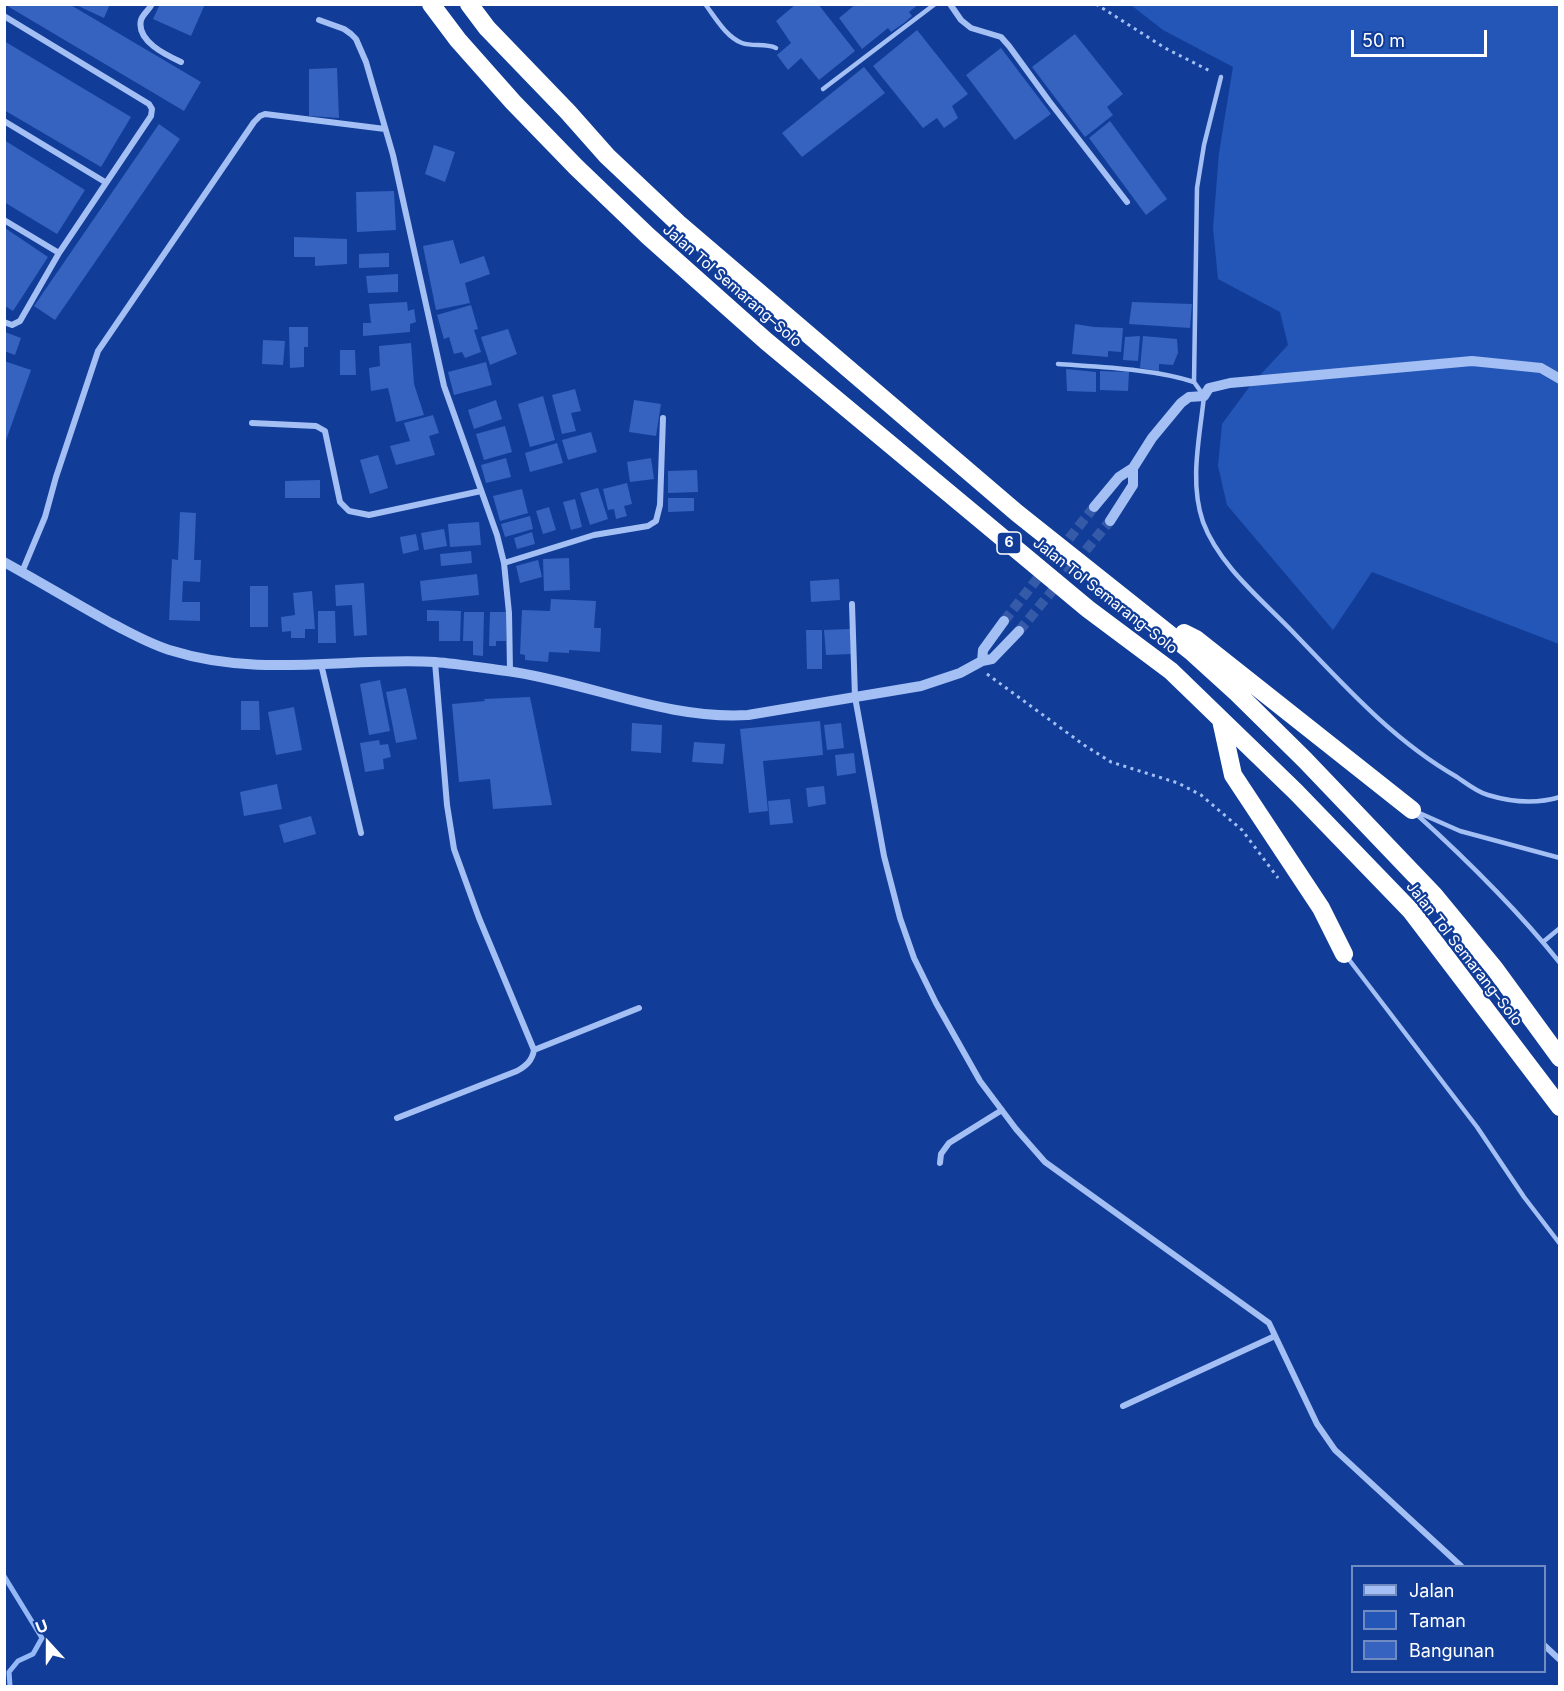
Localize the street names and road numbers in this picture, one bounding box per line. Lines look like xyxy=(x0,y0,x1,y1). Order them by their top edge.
street label: Jalan Tol Semarang–Solo xyxy=(659,221,805,351)
road number: 6 xyxy=(997,532,1021,554)
street label: Jalan Tol Semarang–Solo xyxy=(1029,534,1181,658)
street label: Jalan Tol Semarang–Solo xyxy=(1402,878,1526,1030)

